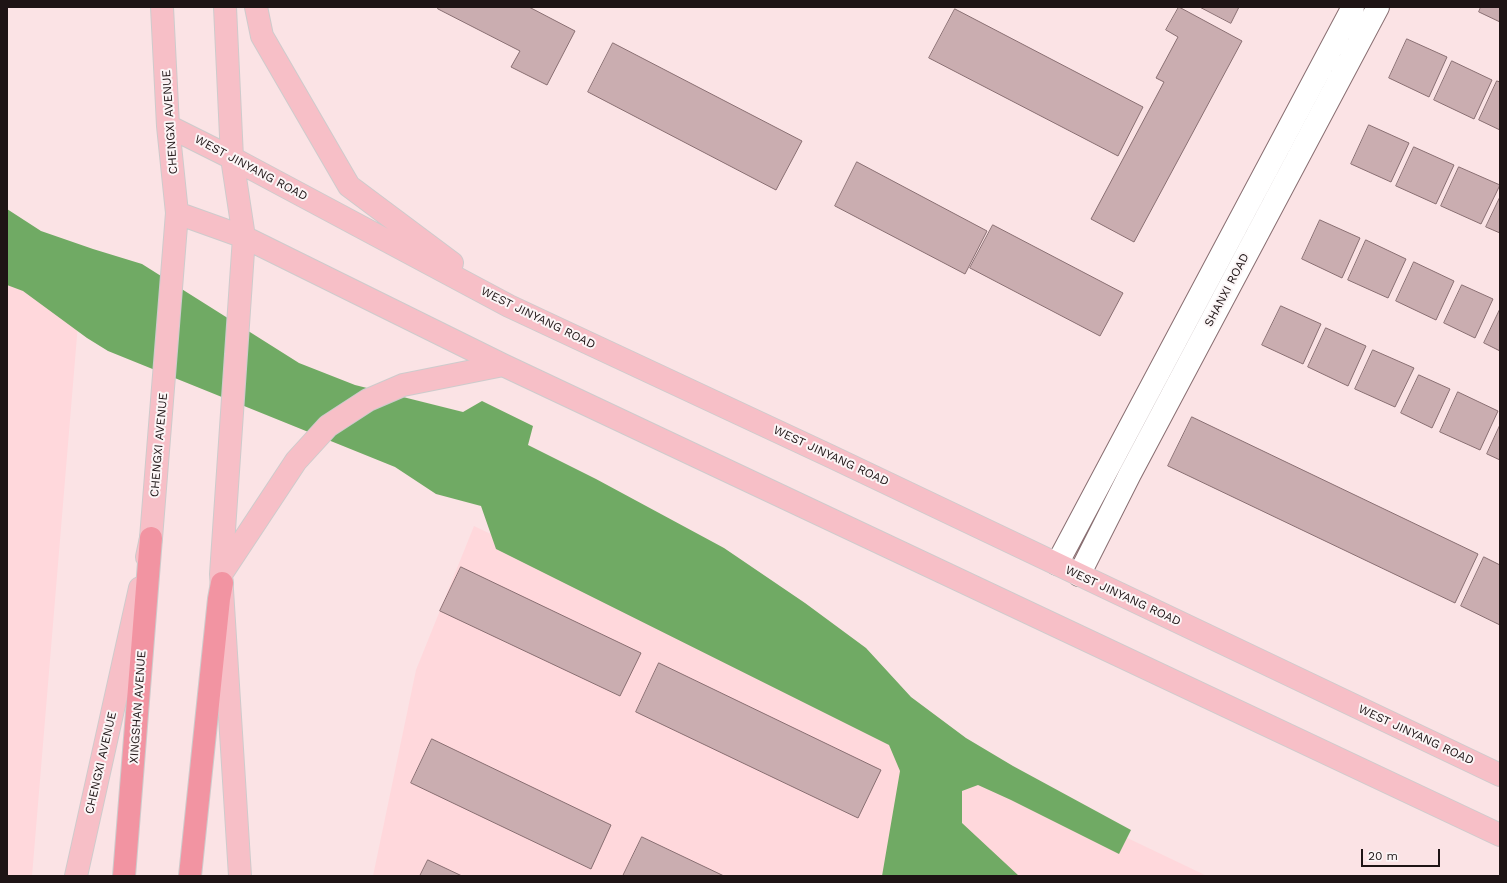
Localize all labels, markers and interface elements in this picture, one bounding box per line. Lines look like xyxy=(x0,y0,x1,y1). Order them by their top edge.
street label: CHENGXI AVENUE xyxy=(159,69,181,175)
street label: WEST JINYANG ROAD xyxy=(192,132,310,204)
street label: SHANXI ROAD xyxy=(1202,251,1252,329)
street label: WEST JINYANG ROAD xyxy=(478,284,598,352)
street label: CHENGXI AVENUE xyxy=(147,392,171,498)
street label: WEST JINYANG ROAD xyxy=(771,423,891,489)
street label: WEST JINYANG ROAD xyxy=(1063,563,1183,629)
street label: XINGSHAN AVENUE xyxy=(127,650,149,764)
street label: WEST JINYANG ROAD xyxy=(1356,702,1476,768)
street label: CHENGXI AVENUE xyxy=(82,710,120,816)
scale bar xyxy=(1363,841,1442,867)
text: 20 m xyxy=(1368,849,1398,863)

